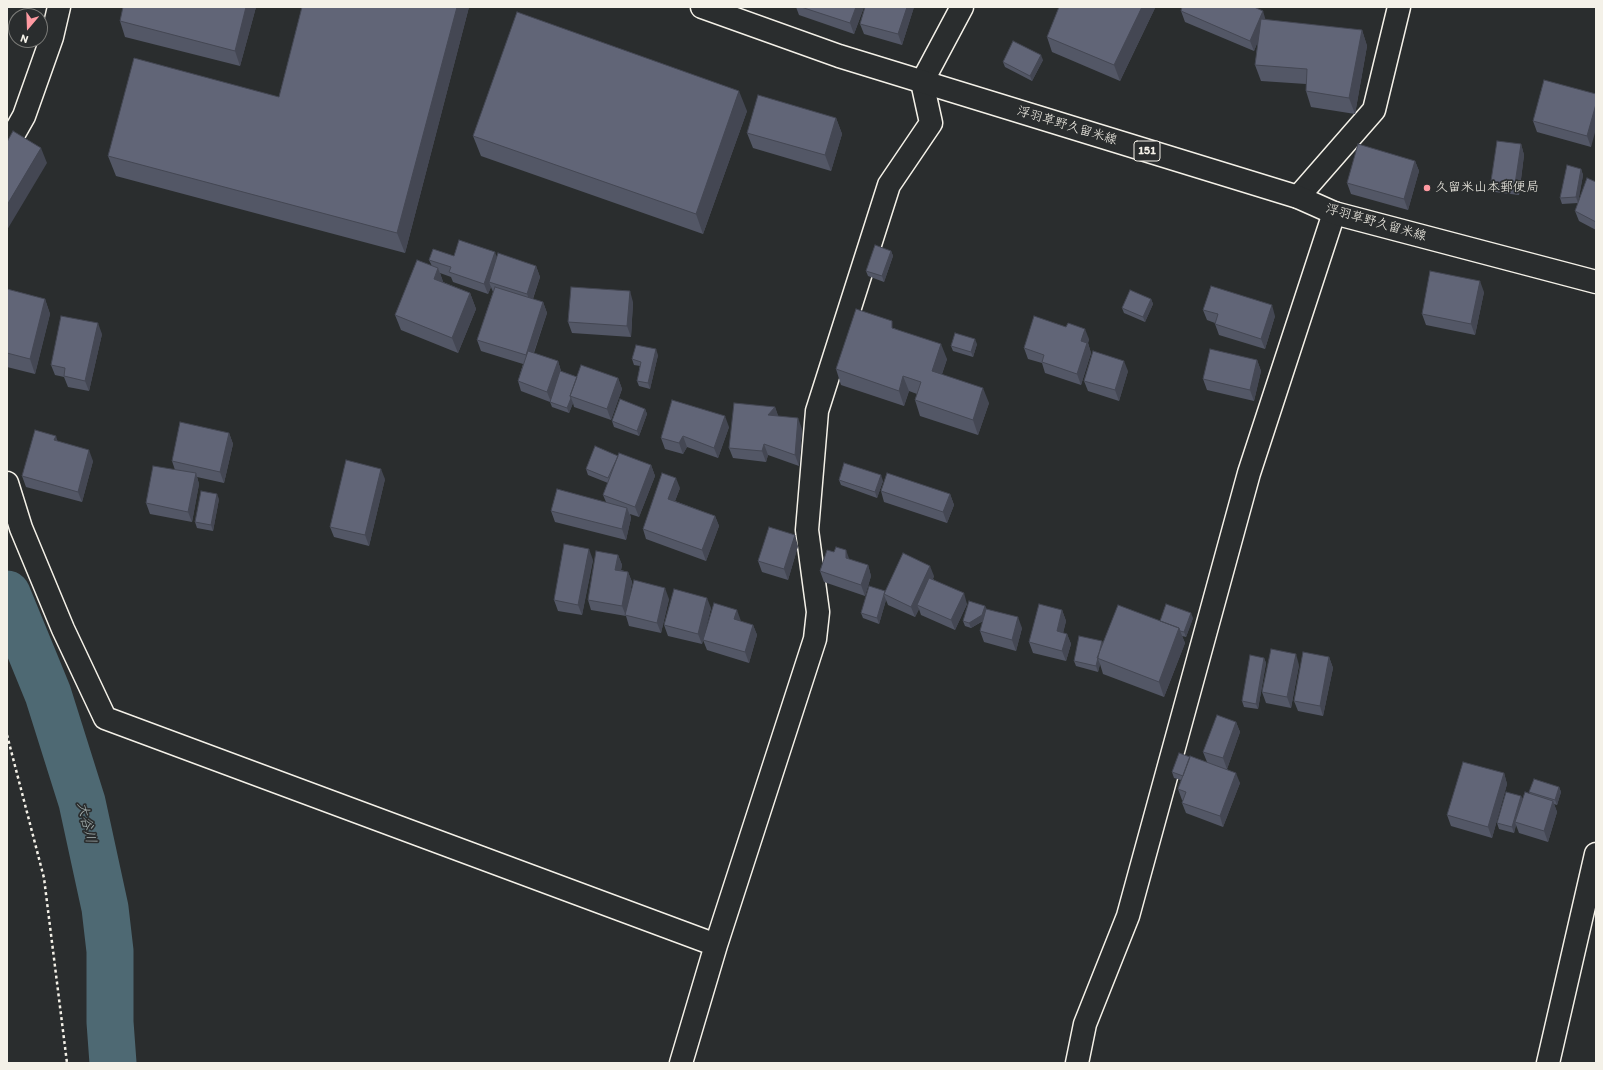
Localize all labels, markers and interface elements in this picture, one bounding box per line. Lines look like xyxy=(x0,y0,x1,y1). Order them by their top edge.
north arrow xyxy=(8,8,48,48)
text: N xyxy=(19,32,30,46)
street label: 浮羽草野久留米線 xyxy=(1015,103,1119,149)
road number: 151 xyxy=(1134,141,1160,161)
place label: 久留米山本郵便局 xyxy=(1435,180,1539,196)
marker: 久留米山本郵便局 xyxy=(1422,183,1432,193)
street label: 浮羽草野久留米線 xyxy=(1324,201,1428,245)
water label: 大谷川 xyxy=(73,801,99,845)

